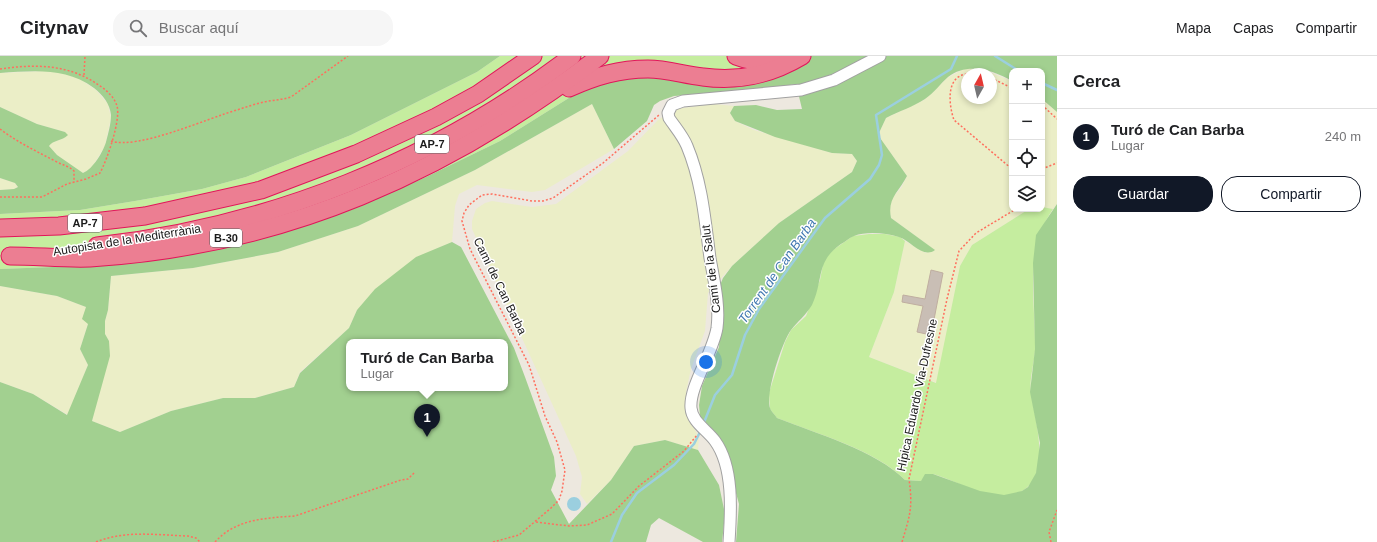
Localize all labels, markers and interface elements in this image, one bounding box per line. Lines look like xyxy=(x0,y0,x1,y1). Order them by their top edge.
search box xyxy=(113,10,393,46)
text: Citynav xyxy=(20,17,89,38)
icon: search xyxy=(127,17,149,39)
text: Buscar aquí xyxy=(159,19,239,36)
text: Mapa xyxy=(1176,20,1211,36)
text: Capas xyxy=(1233,20,1274,36)
text: Compartir xyxy=(1296,20,1357,36)
north arrow xyxy=(961,68,997,104)
map controls xyxy=(1009,68,1045,212)
button: + xyxy=(1009,68,1045,104)
text: Cerca xyxy=(1073,72,1120,91)
button: − xyxy=(1009,104,1045,140)
text: Turó de Can Barba xyxy=(1111,121,1244,138)
text: 1 xyxy=(1082,129,1090,144)
text: 240 m xyxy=(1325,129,1361,144)
road number: AP-7 xyxy=(415,135,449,153)
text: Lugar xyxy=(1111,138,1144,153)
button: locate xyxy=(1009,140,1045,176)
button: layers xyxy=(1009,176,1045,212)
button: Guardar xyxy=(1073,176,1213,212)
button: Compartir xyxy=(1221,176,1361,212)
road number: AP-7 xyxy=(68,214,102,232)
water label: Torrent de Can Barba xyxy=(735,216,819,326)
street label: Autopista de la Mediterrània xyxy=(52,221,202,259)
street label: Camí de la Salut xyxy=(699,223,723,314)
road number: B-30 xyxy=(210,229,242,247)
street label: Camí de Can Barba xyxy=(470,235,530,337)
street label: Hípica Eduardo Via-Dufresne xyxy=(894,317,940,473)
popup xyxy=(346,339,508,391)
text: Turó de Can Barba xyxy=(360,349,494,366)
your location xyxy=(696,352,716,372)
text: Lugar xyxy=(360,366,394,381)
pin: 1 xyxy=(414,404,440,437)

